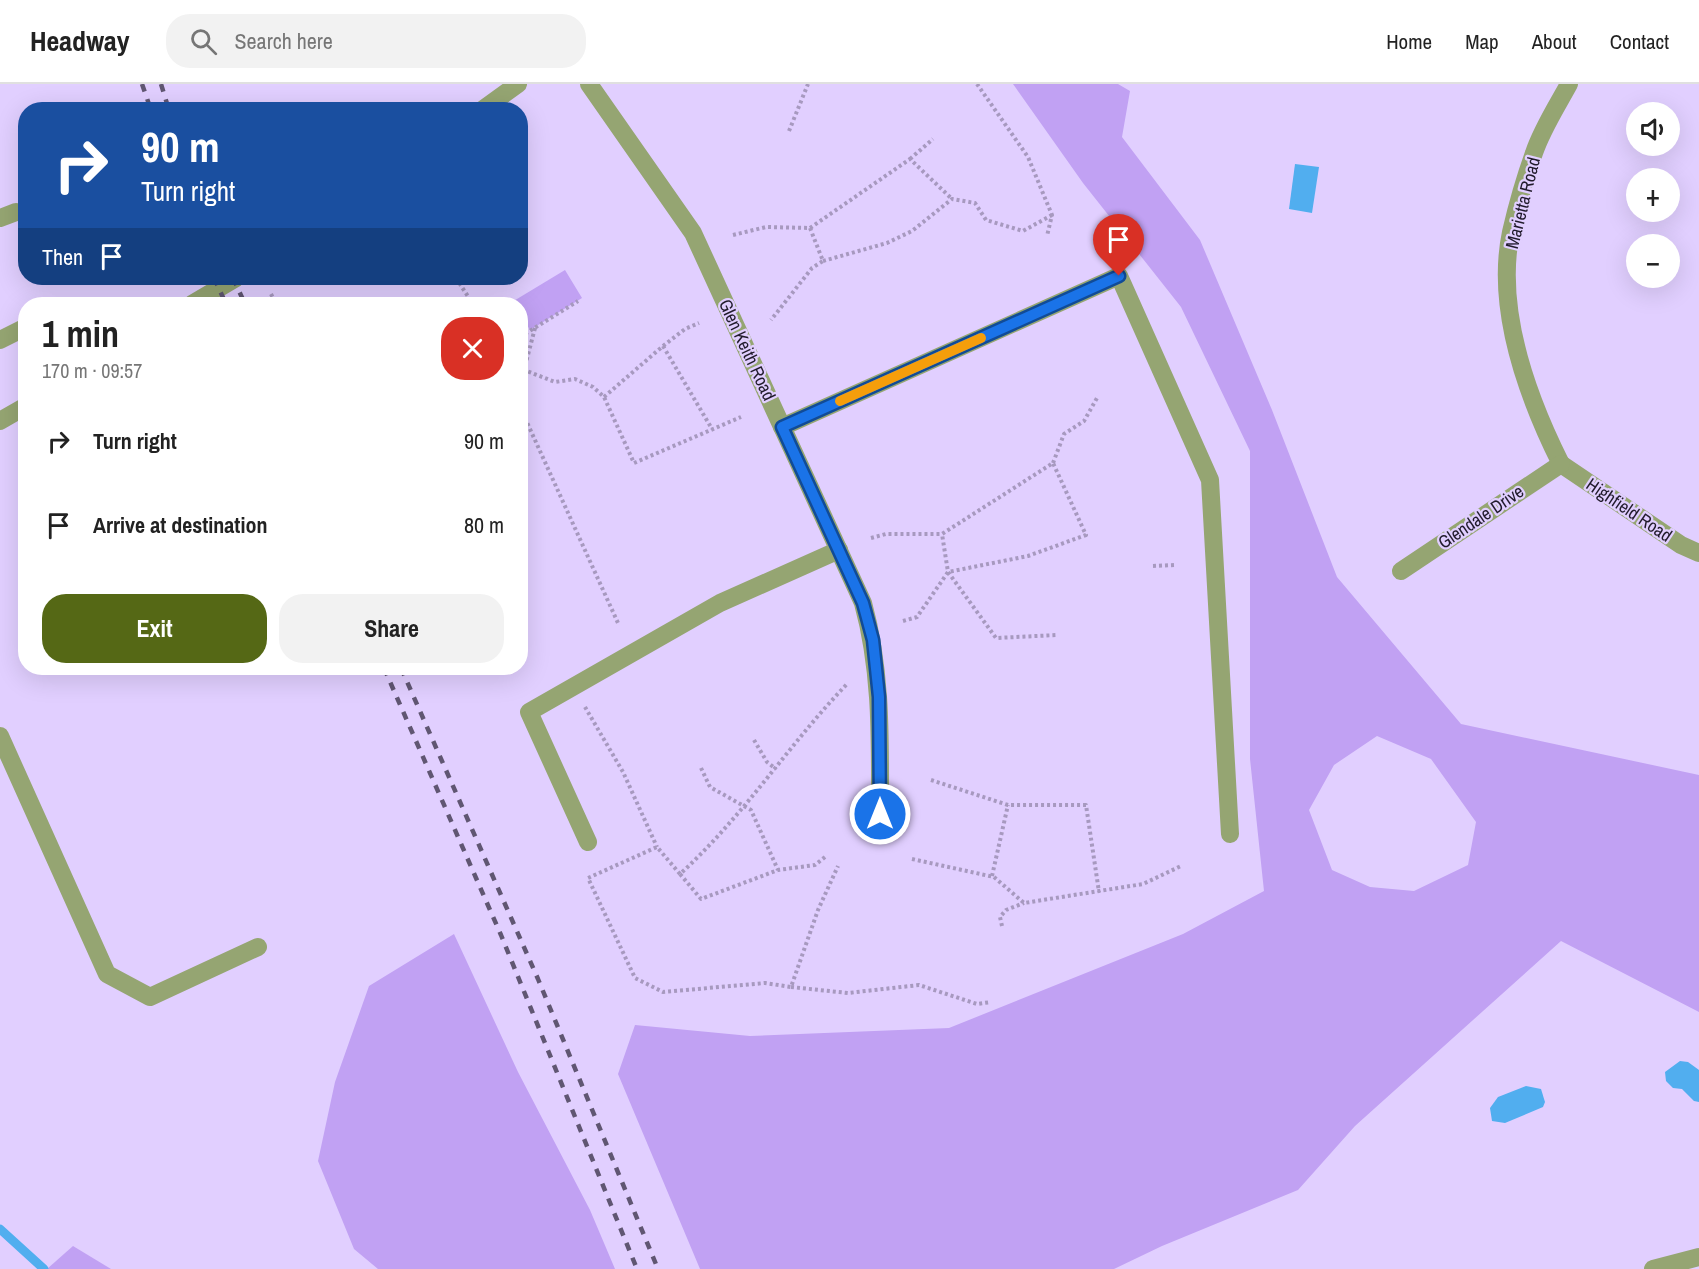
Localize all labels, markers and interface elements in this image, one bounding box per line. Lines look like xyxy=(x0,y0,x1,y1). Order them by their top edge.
search box xyxy=(166,14,586,68)
text: Headway xyxy=(30,22,130,60)
icon: search xyxy=(187,25,220,58)
text: Search here xyxy=(235,26,333,56)
text: Home xyxy=(1386,27,1432,56)
text: Map xyxy=(1465,27,1499,56)
text: About xyxy=(1532,27,1577,56)
text: Contact xyxy=(1610,27,1669,56)
map controls xyxy=(1626,102,1680,288)
button: sound xyxy=(1626,102,1680,156)
text: 90 m xyxy=(141,119,220,175)
icon: right xyxy=(42,126,120,204)
street label: Marietta Road xyxy=(1499,154,1546,251)
button: + xyxy=(1626,168,1680,222)
text: Turn right xyxy=(141,173,235,209)
pin xyxy=(1093,214,1144,276)
icon: arrive xyxy=(1102,223,1135,256)
button: − xyxy=(1626,234,1680,288)
icon: arrive xyxy=(95,240,128,273)
text: Then xyxy=(42,242,83,272)
street label: Glen Keith Road xyxy=(713,295,782,405)
text: 1 min xyxy=(42,310,119,358)
button: close xyxy=(441,317,504,380)
text: 170 m · 09:57 xyxy=(42,357,142,384)
icon: right xyxy=(42,425,75,458)
text: Turn right xyxy=(93,426,177,456)
text: 90 m xyxy=(464,426,504,456)
street label: Highfield Road xyxy=(1581,472,1677,547)
street label: Glendale Drive xyxy=(1433,479,1529,554)
icon: arrive xyxy=(42,509,75,542)
text: Arrive at destination xyxy=(93,510,267,540)
text: 80 m xyxy=(464,510,504,540)
button: Exit xyxy=(42,594,267,663)
button: Share xyxy=(279,594,504,663)
position arrow xyxy=(848,782,912,846)

